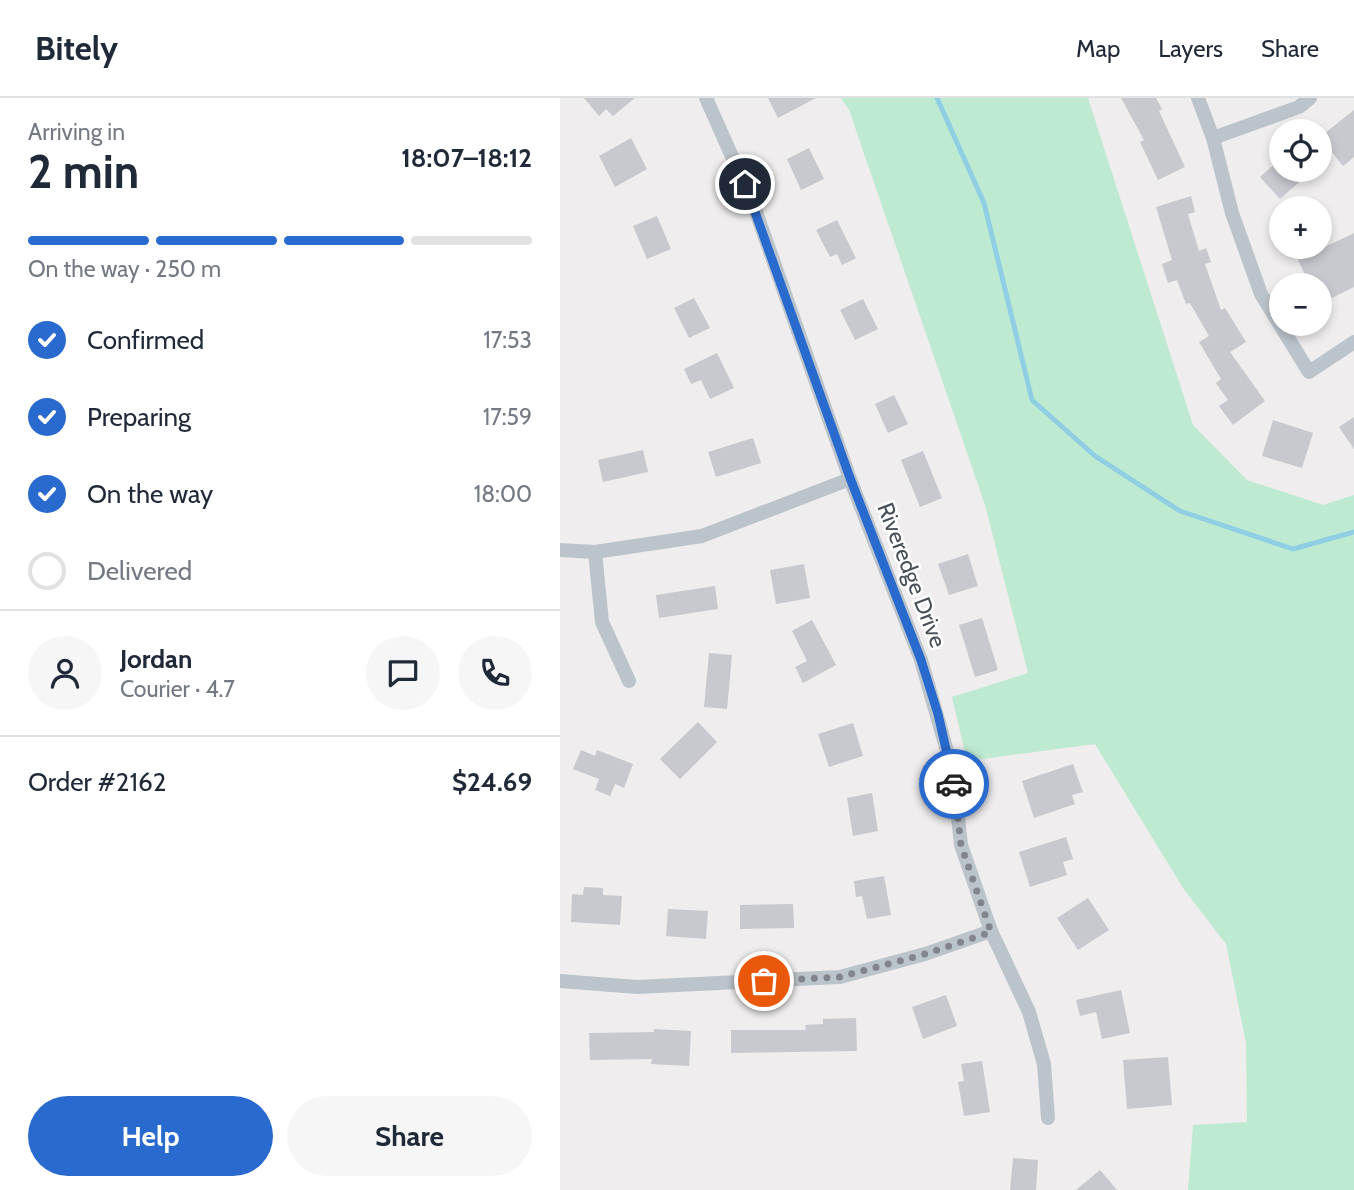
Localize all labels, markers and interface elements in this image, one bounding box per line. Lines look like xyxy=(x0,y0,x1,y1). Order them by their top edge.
text: Bitely xyxy=(35,28,118,68)
text: Map xyxy=(1076,34,1120,63)
text: Layers xyxy=(1158,34,1223,63)
text: Share xyxy=(1261,34,1319,63)
text: Arriving in xyxy=(28,118,125,146)
map controls xyxy=(1269,119,1332,336)
button: locate xyxy=(1269,119,1332,182)
text: 18:07–18:12 xyxy=(401,142,532,174)
text: 2 min xyxy=(28,144,139,200)
pin xyxy=(715,154,775,214)
icon: home xyxy=(726,165,764,203)
button: + xyxy=(1269,196,1332,259)
text: On the way · 250 m xyxy=(28,255,221,283)
button: − xyxy=(1269,273,1332,336)
icon: check xyxy=(28,321,66,359)
text: Confirmed xyxy=(87,324,204,356)
text: 17:53 xyxy=(483,326,532,354)
icon: check xyxy=(28,398,66,436)
text: Preparing xyxy=(87,401,191,433)
text: 17:59 xyxy=(483,403,532,431)
icon: check xyxy=(28,475,66,513)
text: On the way xyxy=(87,478,213,510)
text: 18:00 xyxy=(474,480,532,508)
street label: Riveredge Drive xyxy=(872,499,953,652)
text: Delivered xyxy=(87,555,192,587)
button: person xyxy=(28,636,102,710)
button: chat xyxy=(366,636,440,710)
button: phone xyxy=(458,636,532,710)
text: Jordan xyxy=(120,643,192,675)
text: Courier · 4.7 xyxy=(120,675,235,703)
courier xyxy=(919,749,989,819)
icon: car xyxy=(935,765,973,803)
text: Order #2162 xyxy=(28,766,166,798)
text: $24.69 xyxy=(452,766,532,798)
pin xyxy=(734,951,794,1011)
icon: bag xyxy=(745,962,783,1000)
button: Help xyxy=(28,1096,273,1176)
button: Share xyxy=(287,1096,532,1176)

